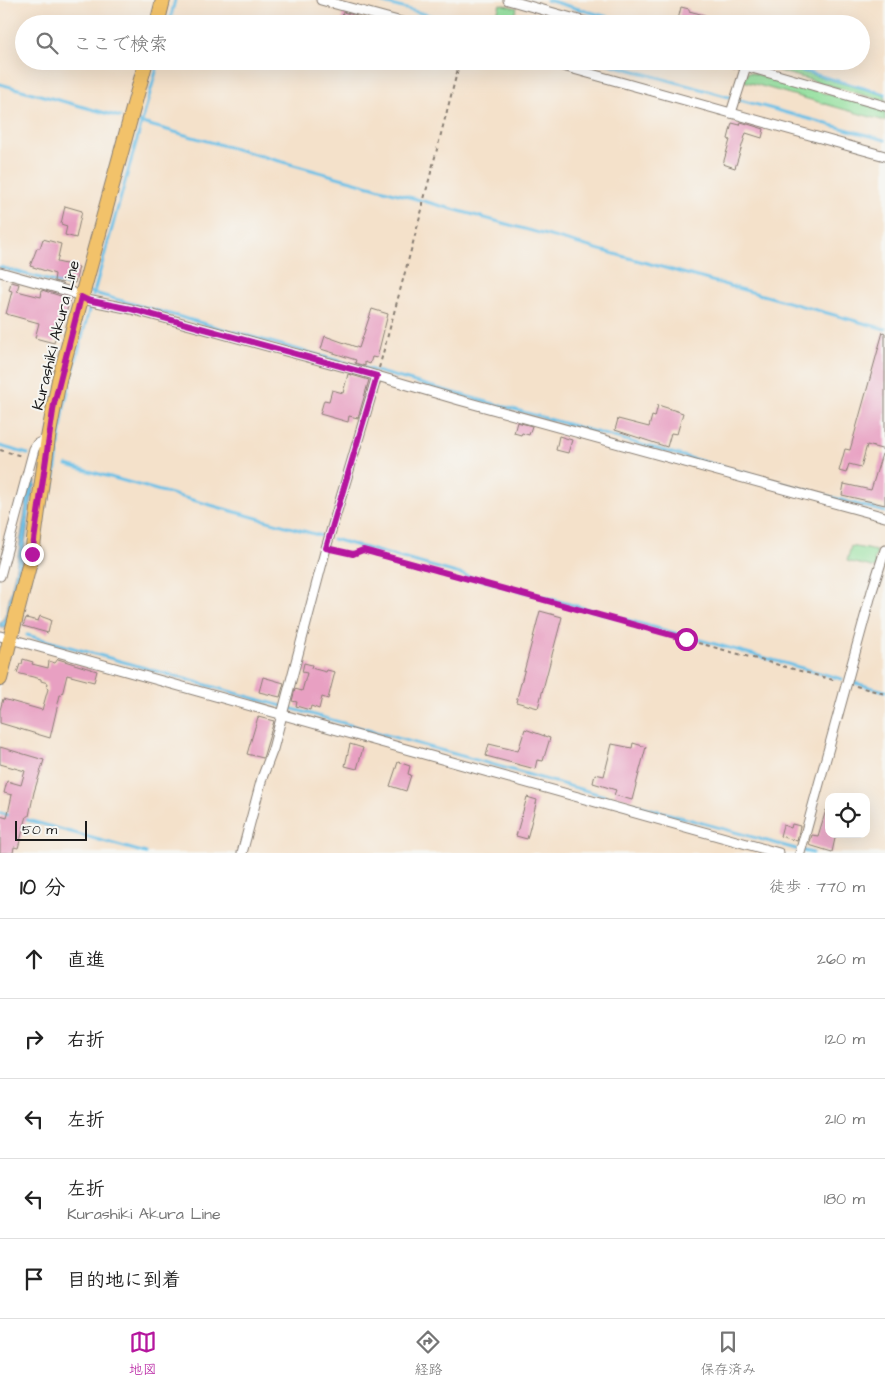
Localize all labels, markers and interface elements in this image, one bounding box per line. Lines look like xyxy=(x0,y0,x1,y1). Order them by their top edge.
search box xyxy=(15,15,870,70)
icon: search xyxy=(33,29,61,57)
text: ここで検索 xyxy=(73,31,168,58)
street label: Kurashiki Akura Line xyxy=(27,258,85,412)
route end xyxy=(21,543,44,566)
route start xyxy=(675,628,698,651)
map controls xyxy=(825,793,870,838)
button: locate xyxy=(825,793,870,838)
scale bar xyxy=(15,818,88,841)
text: 50 m xyxy=(22,820,57,840)
text: 10 分 xyxy=(20,873,65,902)
text: 徒歩 · 770 m xyxy=(769,876,865,898)
icon: ahead xyxy=(20,945,48,973)
text: 直進 xyxy=(67,947,105,974)
text: 260 m xyxy=(817,948,865,970)
icon: right xyxy=(20,1025,48,1053)
text: 右折 xyxy=(67,1027,105,1054)
text: 120 m xyxy=(825,1028,865,1050)
icon: left xyxy=(20,1105,48,1133)
text: 左折 xyxy=(67,1107,105,1134)
text: 210 m xyxy=(825,1108,865,1130)
text: 左折 xyxy=(67,1176,105,1203)
icon: left xyxy=(20,1185,48,1213)
text: 180 m xyxy=(824,1188,865,1210)
text: Kurashiki Akura Line xyxy=(67,1203,221,1225)
icon: arrive xyxy=(20,1265,48,1293)
text: 目的地に到着 xyxy=(67,1267,181,1294)
tab: 地図 xyxy=(129,1328,157,1380)
tab: 経路 xyxy=(414,1328,442,1380)
tab: 保存済み xyxy=(700,1328,756,1380)

